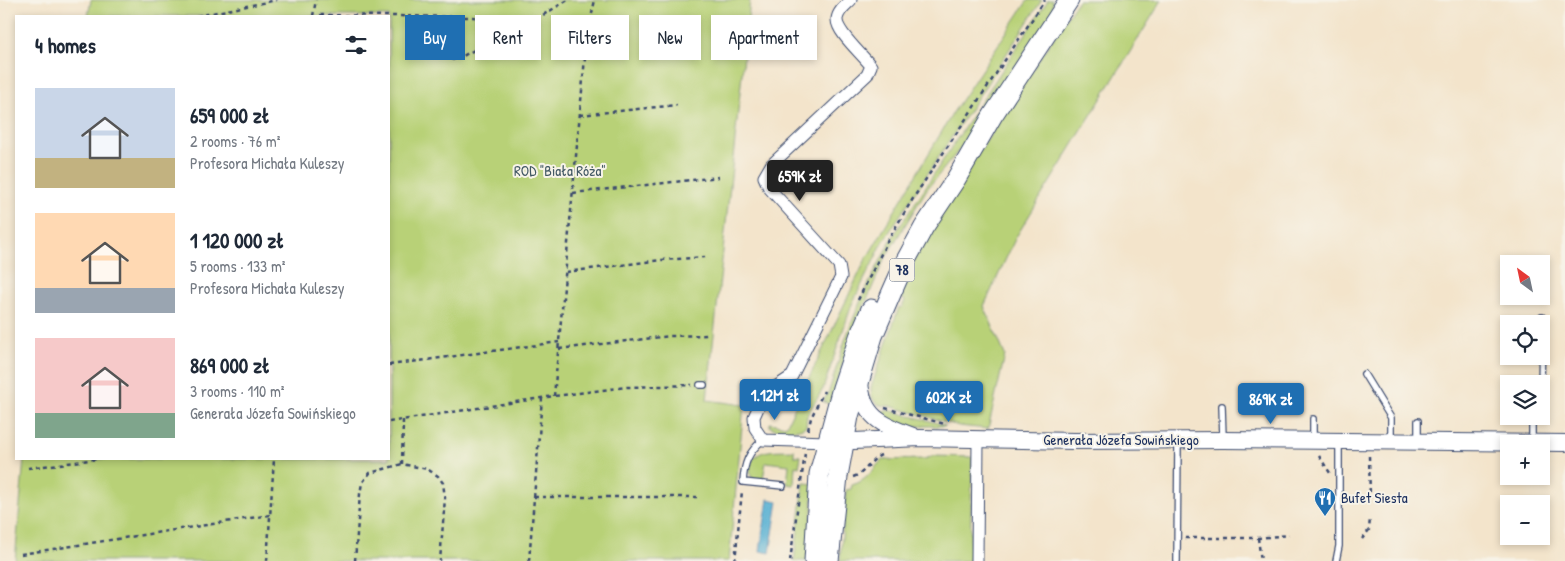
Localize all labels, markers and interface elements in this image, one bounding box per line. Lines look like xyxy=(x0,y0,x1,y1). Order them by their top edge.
chip: Buy xyxy=(405,15,465,60)
chip: Rent xyxy=(475,15,541,60)
chip: Filters xyxy=(551,15,629,60)
chip: New xyxy=(639,15,701,60)
chip: Apartment xyxy=(711,15,817,60)
text: 4 homes xyxy=(35,31,96,60)
icon: filters xyxy=(342,31,370,59)
text: 659 000 zł xyxy=(190,101,270,130)
icon: home xyxy=(75,108,135,168)
text: 2 rooms · 76 m² xyxy=(190,130,280,152)
text: Profesora Michała Kuleszy xyxy=(190,152,345,174)
park label: ROD "Biała Róża" xyxy=(514,160,606,181)
pin: 659K zł xyxy=(754,160,846,202)
text: 659K zł xyxy=(778,165,822,187)
text: 1 120 000 zł xyxy=(190,226,284,255)
icon: home xyxy=(75,233,135,293)
text: 5 rooms · 133 m² xyxy=(190,255,286,277)
north arrow xyxy=(1500,255,1550,305)
map controls xyxy=(1500,255,1550,545)
road number: 78 xyxy=(890,258,914,282)
text: Profesora Michała Kuleszy xyxy=(190,277,345,299)
button: locate xyxy=(1500,315,1550,365)
text: 869 000 zł xyxy=(190,351,270,380)
icon: home xyxy=(75,358,135,418)
button: layers xyxy=(1500,375,1550,425)
pin: 1.12M zł xyxy=(723,378,827,421)
text: 3 rooms · 110 m² xyxy=(190,380,285,402)
pin: 602K zł xyxy=(903,380,995,423)
pin: 869K zł xyxy=(1225,382,1317,425)
text: 1.12M zł xyxy=(751,384,799,406)
text: 602K zł xyxy=(926,386,972,408)
text: 869K zł xyxy=(1249,388,1293,410)
text: Generała Józefa Sowińskiego xyxy=(190,402,356,424)
street label: Generała Józefa Sowińskiego xyxy=(1043,429,1199,450)
button: + xyxy=(1500,435,1550,485)
restaurant icon: Bufet Siesta xyxy=(1313,486,1337,517)
place label: Bufet Siesta xyxy=(1341,487,1408,508)
button: − xyxy=(1500,495,1550,545)

